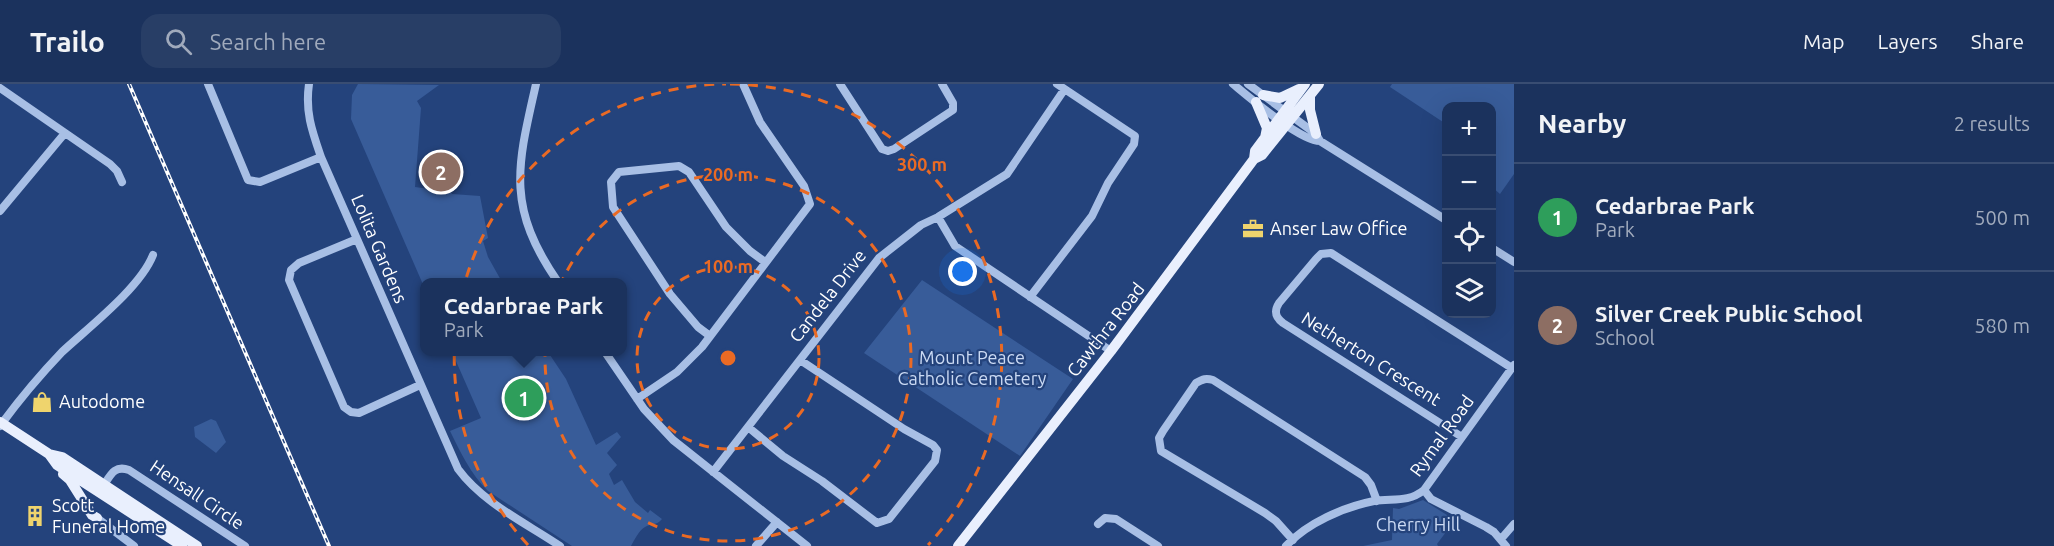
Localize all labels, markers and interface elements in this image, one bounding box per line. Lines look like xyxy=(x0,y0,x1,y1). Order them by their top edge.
search box xyxy=(141,14,561,68)
icon: search xyxy=(162,25,195,58)
text: Trailo xyxy=(30,26,105,57)
text: Search here xyxy=(210,29,326,54)
text: Map xyxy=(1803,29,1844,53)
text: Layers xyxy=(1877,29,1938,53)
text: Share xyxy=(1971,29,2024,53)
map controls xyxy=(1442,102,1496,318)
button: + xyxy=(1442,102,1496,156)
text: Nearby xyxy=(1538,109,1626,138)
text: 2 results xyxy=(1954,112,2030,135)
pin: 2 xyxy=(422,150,460,194)
text: 300 m xyxy=(897,154,947,174)
button: − xyxy=(1442,156,1496,210)
text: 200 m xyxy=(703,164,753,184)
street label: Lolita Gardens xyxy=(348,191,412,306)
text: Cedarbrae Park xyxy=(1595,193,1754,218)
text: 1 xyxy=(1552,206,1563,229)
text: 500 m xyxy=(1974,206,2030,229)
button: locate xyxy=(1442,210,1496,264)
office icon: Anser Law Office xyxy=(1241,217,1265,241)
place label: Anser Law Office xyxy=(1270,218,1407,238)
text: Park xyxy=(1595,218,1635,241)
street label: Candela Drive xyxy=(785,245,869,346)
text: 100 m xyxy=(703,256,753,276)
your location xyxy=(948,257,977,286)
button: layers xyxy=(1442,264,1496,318)
popup xyxy=(420,278,627,356)
street label: Cawthra Road xyxy=(1062,279,1148,380)
text: Cedarbrae Park xyxy=(444,293,603,318)
text: Silver Creek Public School xyxy=(1595,301,1862,326)
street label: Netherton Crescent xyxy=(1298,307,1445,409)
text: 2 xyxy=(1552,314,1563,337)
text: 580 m xyxy=(1974,314,2030,337)
text: Park xyxy=(444,318,484,341)
text: School xyxy=(1595,326,1655,349)
park label: Mount Peace Catholic Cemetery xyxy=(897,347,1047,388)
centre of rings xyxy=(718,348,738,368)
pin: 1 xyxy=(504,376,544,420)
shop icon: Autodome xyxy=(30,390,54,414)
place label: Autodome xyxy=(59,391,145,411)
street label: Rymal Road xyxy=(1405,391,1477,480)
street label: Hensall Circle xyxy=(147,456,248,533)
place label: Scott Funeral Home xyxy=(52,495,165,536)
building icon: Scott Funeral Home xyxy=(23,504,47,528)
park label: Cherry Hill xyxy=(1376,514,1460,534)

